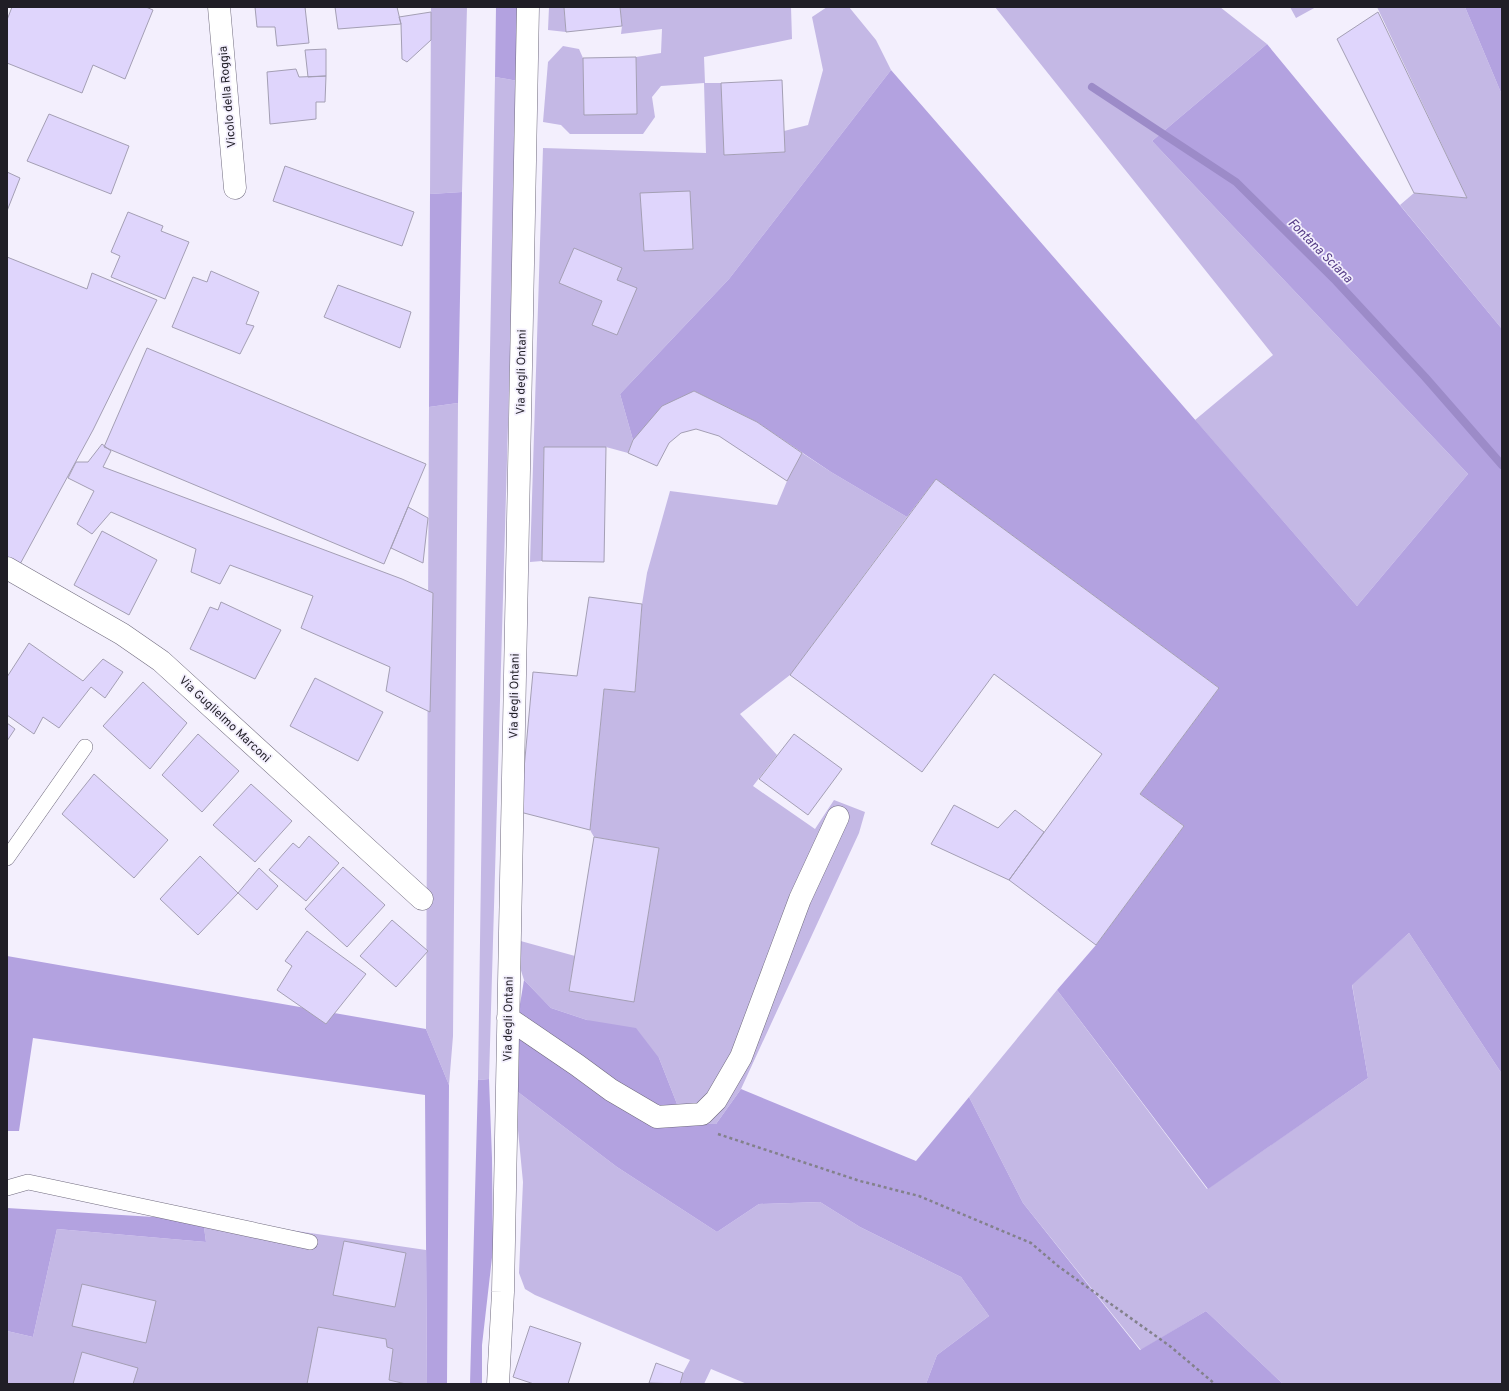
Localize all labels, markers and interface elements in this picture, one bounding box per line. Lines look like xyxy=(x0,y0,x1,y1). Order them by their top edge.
street label: Vicolo della Roggia xyxy=(216,45,240,149)
water label: Fontana Sciana xyxy=(1284,216,1355,287)
street label: Via degli Ontani xyxy=(513,329,531,415)
street label: Via degli Ontani xyxy=(506,653,524,739)
street label: Via Guglielmo Marconi xyxy=(175,673,274,767)
street label: Via degli Ontani xyxy=(500,976,518,1062)

